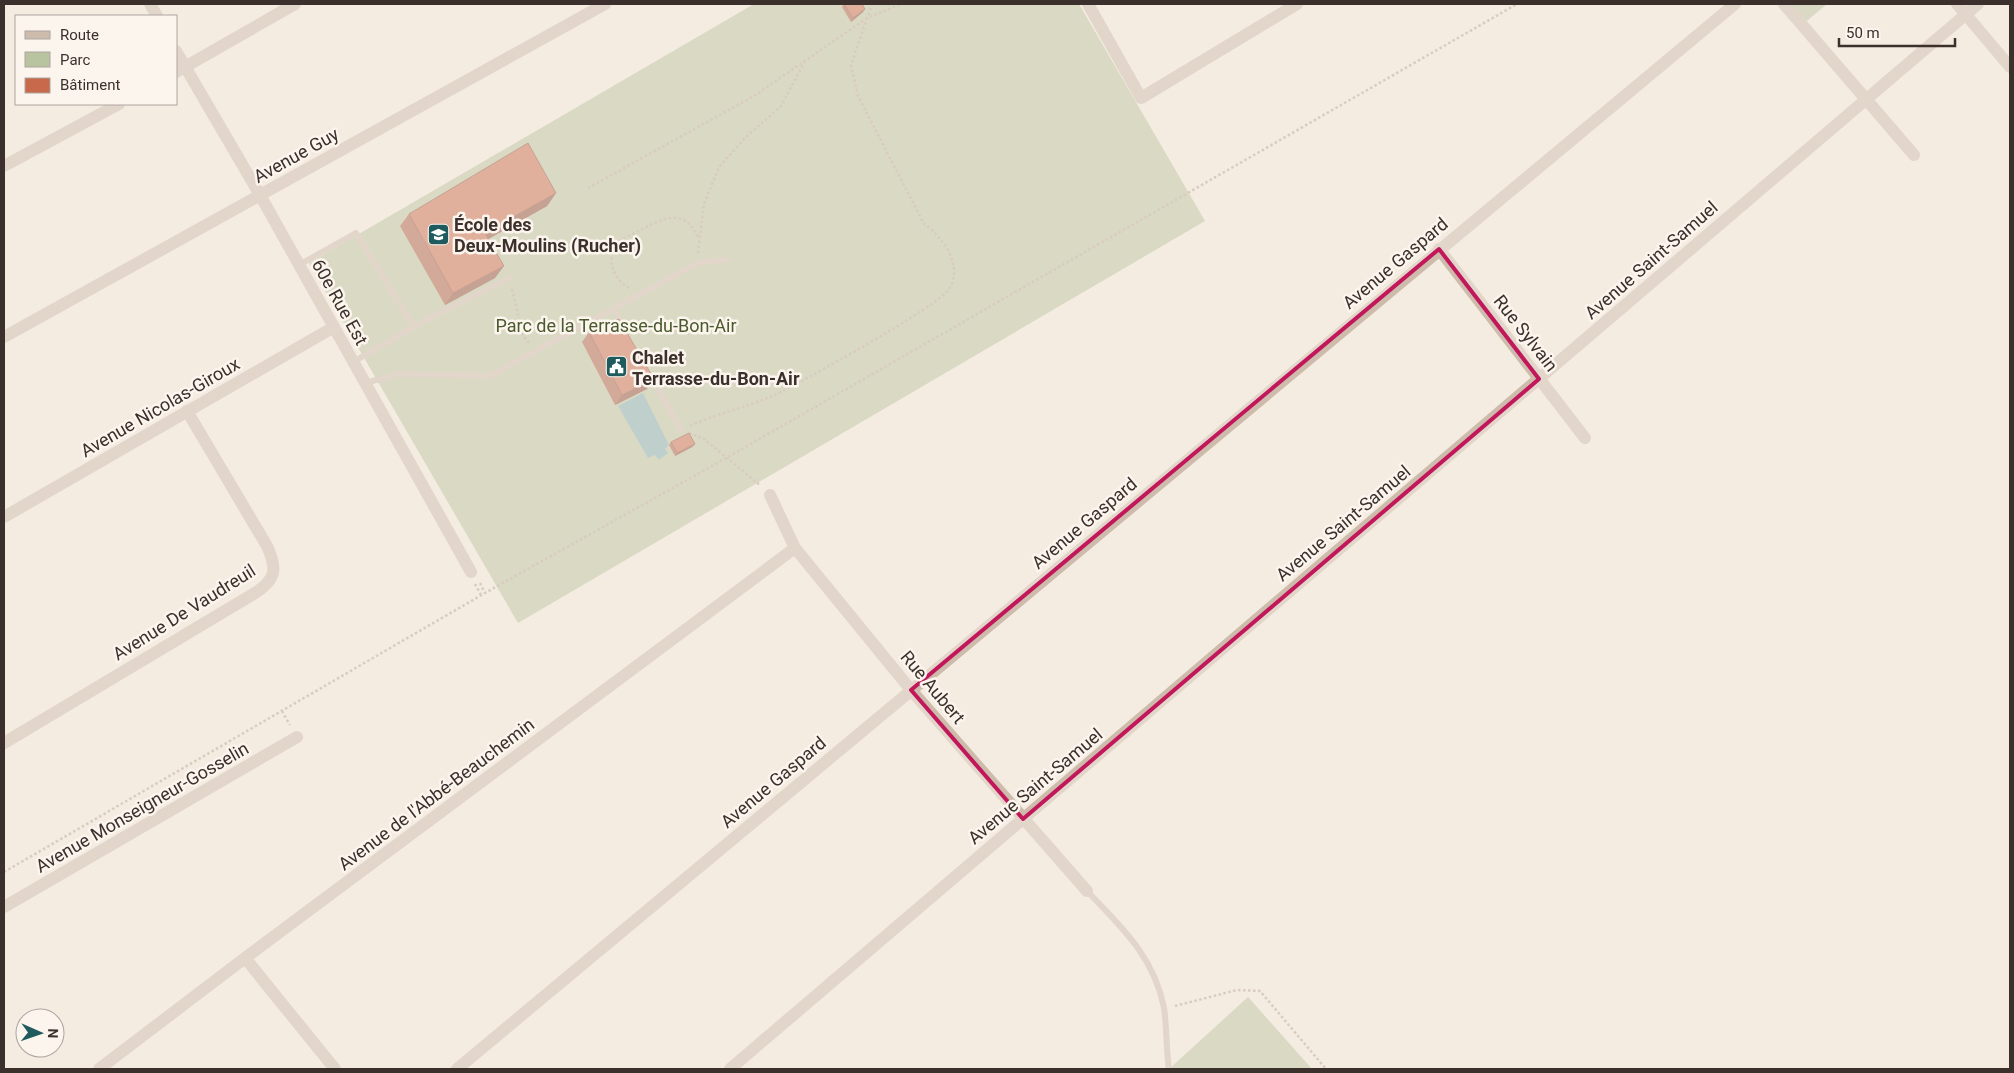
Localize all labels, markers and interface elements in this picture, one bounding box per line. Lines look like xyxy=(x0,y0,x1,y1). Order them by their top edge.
legend xyxy=(15,15,178,105)
scale bar xyxy=(1839,15,1955,47)
text: 50 m xyxy=(1846,24,1880,42)
text: Route xyxy=(60,26,99,44)
text: Parc xyxy=(60,51,90,69)
text: Bâtiment xyxy=(60,76,120,94)
street label: Avenue Guy xyxy=(250,123,343,187)
street label: Avenue Saint-Samuel xyxy=(1580,197,1722,323)
street label: Avenue Gaspard xyxy=(1338,213,1452,313)
place label: École des Deux-Moulins (Rucher) xyxy=(454,214,641,257)
school or university icon: École des Deux-Moulins (Rucher) xyxy=(426,222,450,246)
street label: 60e Rue Est xyxy=(308,256,372,349)
street label: Rue Sylvain xyxy=(1490,291,1562,375)
park label: Parc de la Terrasse-du-Bon-Air xyxy=(495,315,737,336)
place label: Chalet Terrasse-du-Bon-Air xyxy=(632,347,800,389)
street label: Avenue Nicolas-Giroux xyxy=(77,353,243,461)
public building icon: Chalet Terrasse-du-Bon-Air xyxy=(604,355,628,379)
street label: Avenue Saint-Samuel xyxy=(1271,461,1415,585)
street label: Avenue Gaspard xyxy=(1027,473,1141,573)
street label: Avenue De Vaudreuil xyxy=(109,560,259,664)
street label: Rue Aubert xyxy=(896,646,970,728)
street label: Avenue de l'Abbé-Beauchemin xyxy=(334,713,538,875)
street label: Avenue Saint-Samuel xyxy=(963,724,1107,848)
street label: Avenue Gaspard xyxy=(716,732,830,832)
street label: Avenue Monseigneur-Gosselin xyxy=(32,737,252,877)
north arrow xyxy=(15,1008,65,1058)
text: N xyxy=(45,1028,61,1039)

